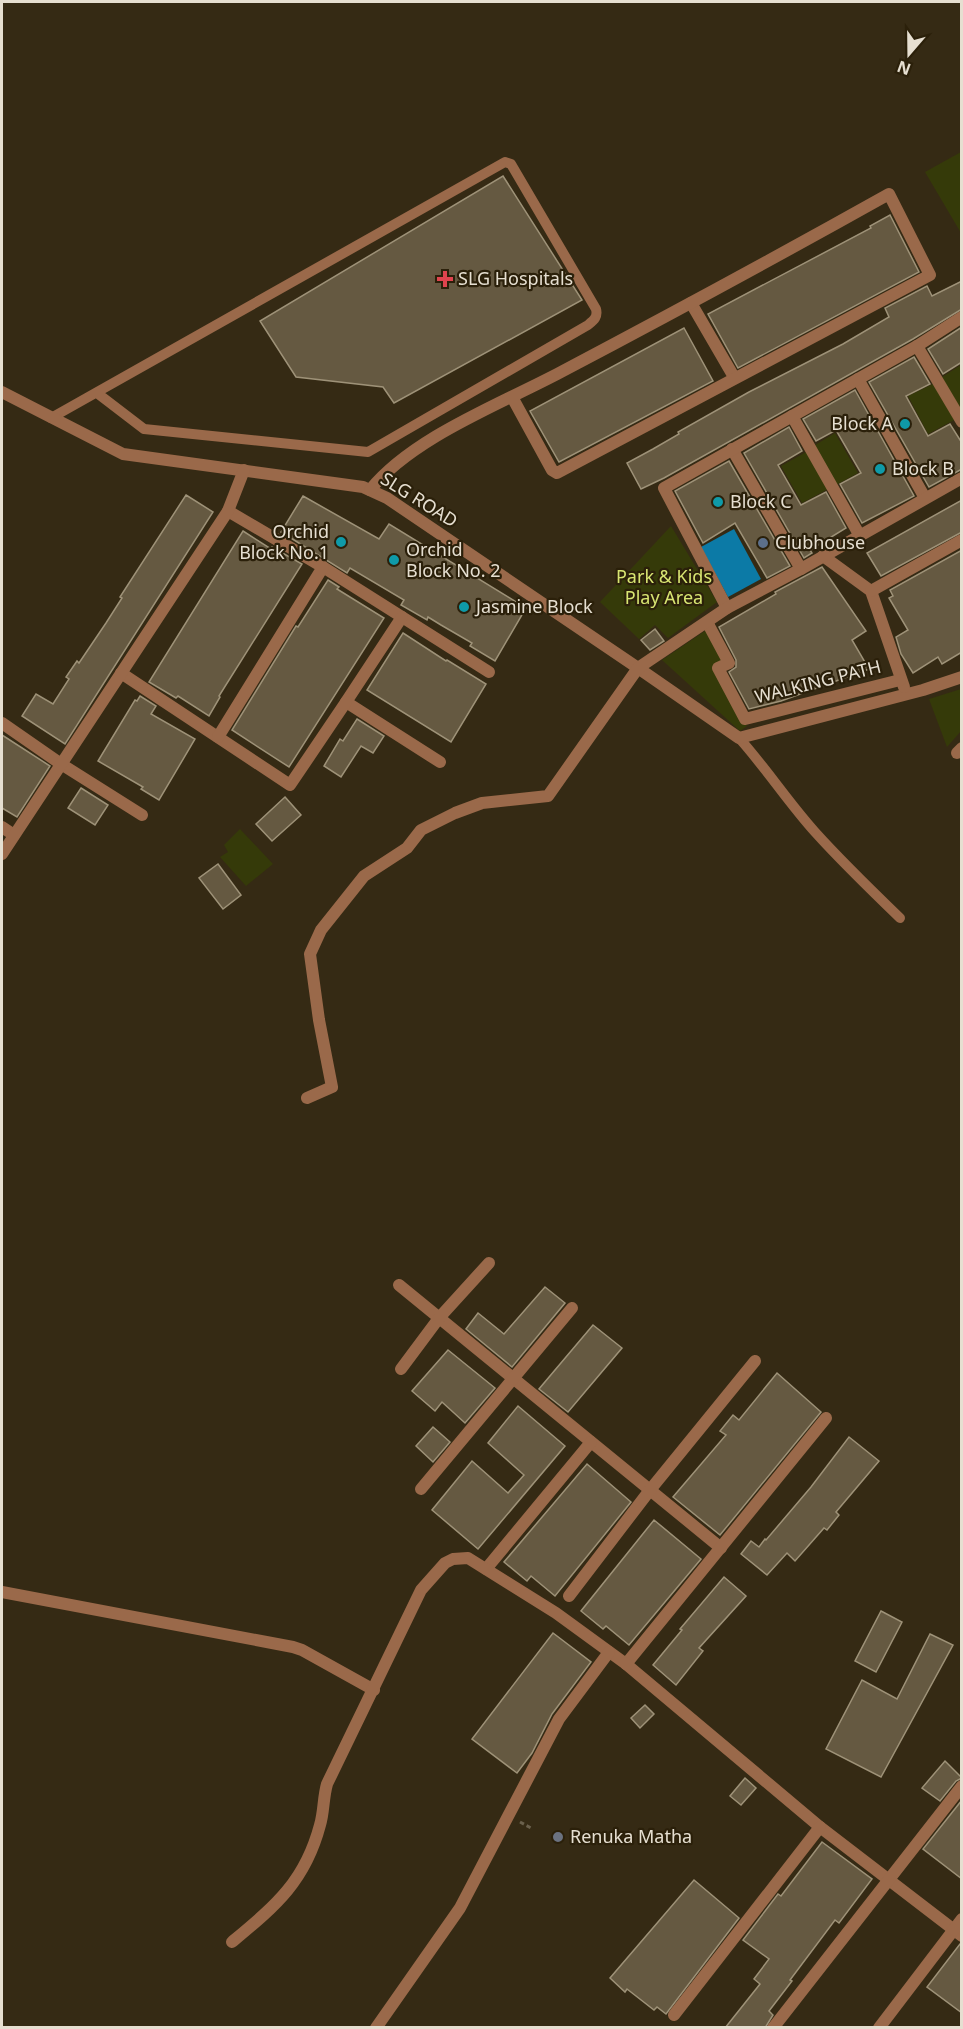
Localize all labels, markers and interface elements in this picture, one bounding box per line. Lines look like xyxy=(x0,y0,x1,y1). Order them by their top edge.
north arrow xyxy=(879,24,939,84)
text: N xyxy=(894,56,914,81)
place label: SLG Hospitals xyxy=(458,266,573,290)
marker: SLG Hospitals xyxy=(436,270,454,288)
place label: Block A xyxy=(831,411,893,435)
marker: Block A xyxy=(898,417,912,431)
place label: Block B xyxy=(892,456,954,480)
marker: Block B xyxy=(873,462,887,476)
street label: SLG ROAD xyxy=(377,466,462,532)
place label: Block C xyxy=(730,489,792,513)
marker: Block C xyxy=(711,495,725,509)
place label: Orchid Block No.1 xyxy=(239,519,329,564)
place label: Clubhouse xyxy=(775,530,865,554)
marker: Orchid Block No.1 xyxy=(334,535,348,549)
marker: Clubhouse xyxy=(756,536,770,550)
place label: Orchid Block No. 2 xyxy=(406,537,501,582)
marker: Orchid Block No. 2 xyxy=(387,553,401,567)
park label: Park & Kids Play Area xyxy=(616,564,712,609)
place label: Jasmine Block xyxy=(474,594,593,618)
marker: Jasmine Block xyxy=(457,600,471,614)
street label: WALKING PATH xyxy=(752,654,883,708)
place label: Renuka Matha xyxy=(570,1824,692,1848)
marker: Renuka Matha xyxy=(551,1830,565,1844)

